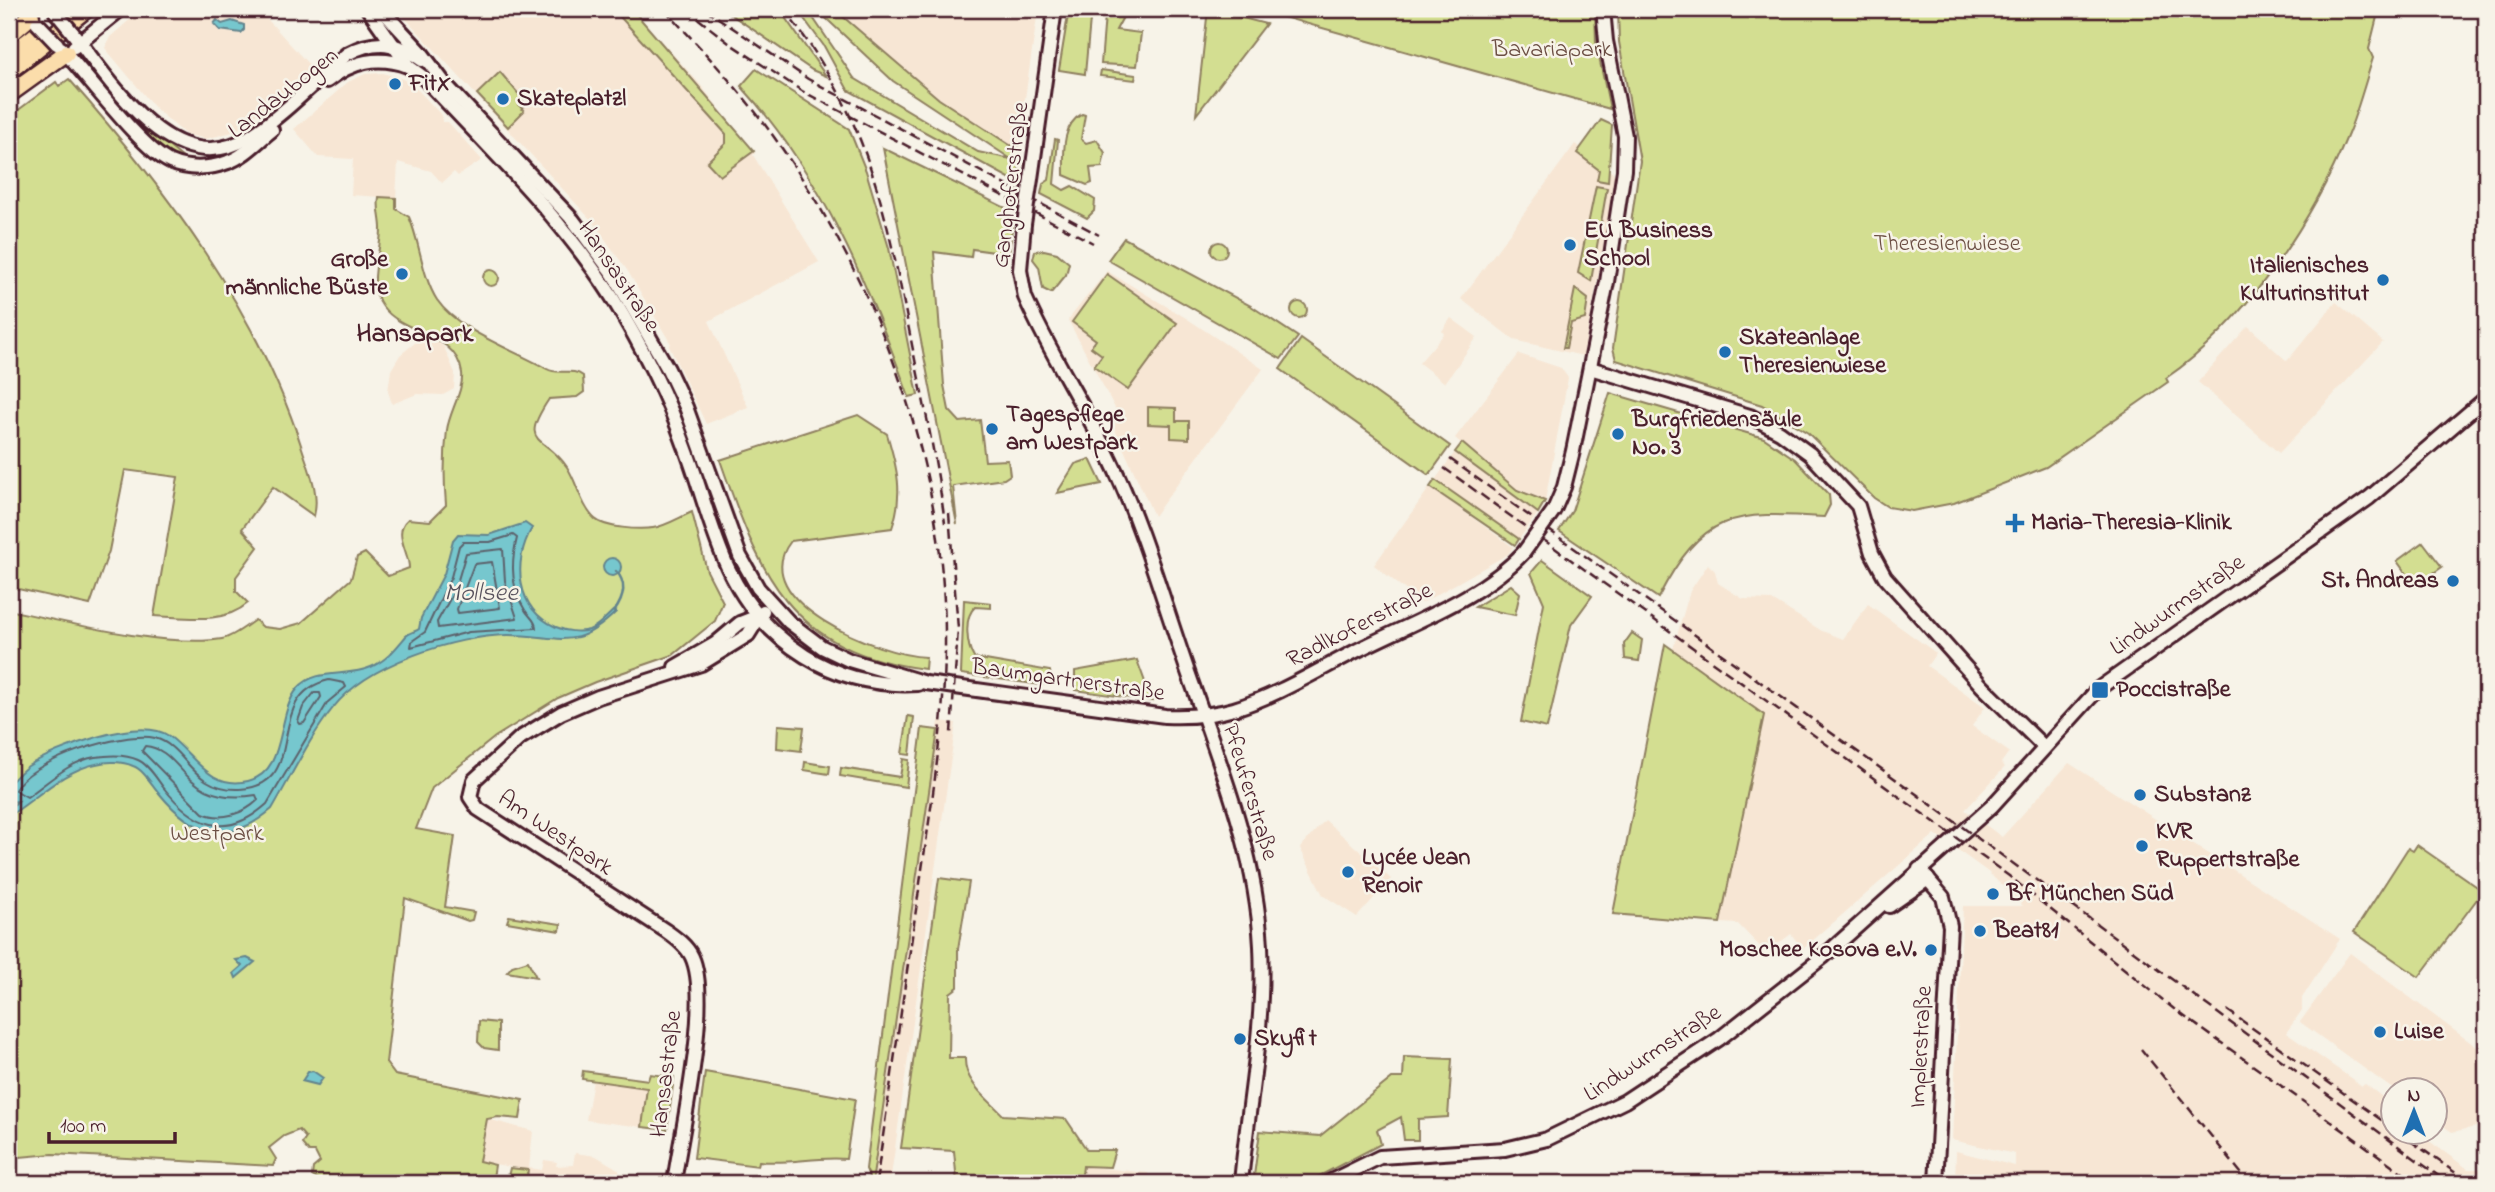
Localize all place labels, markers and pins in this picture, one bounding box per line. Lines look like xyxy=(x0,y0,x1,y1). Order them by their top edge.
place label: FitX xyxy=(408,67,451,102)
marker: FitX xyxy=(387,76,403,92)
place label: Skateplatzl xyxy=(517,82,626,117)
marker: Skateplatzl xyxy=(495,91,511,107)
place label: EU Business School xyxy=(1584,214,1713,277)
marker: EU Business School xyxy=(1562,237,1578,253)
place label: Große männliche Büste xyxy=(226,243,389,306)
place label: Italienisches Kulturinstitut xyxy=(2240,249,2370,312)
marker: Große männliche Büste xyxy=(394,266,410,282)
marker: Italienisches Kulturinstitut xyxy=(2375,272,2391,288)
place label: Skateanlage Theresienwiese xyxy=(1739,321,1887,384)
marker: Skateanlage Theresienwiese xyxy=(1717,344,1733,360)
place label: Tagespflege am Westpark xyxy=(1006,398,1138,461)
place label: Burgfriedensäule No. 3 xyxy=(1631,403,1803,466)
marker: Tagespflege am Westpark xyxy=(984,421,1000,437)
marker: Burgfriedensäule No. 3 xyxy=(1610,426,1626,442)
place label: Maria-Theresia-Klinik xyxy=(2031,506,2232,541)
marker: Maria-Theresia-Klinik xyxy=(2005,513,2025,533)
place label: St. Andreas xyxy=(2321,564,2439,599)
marker: St. Andreas xyxy=(2445,573,2461,589)
place label: Poccistraße xyxy=(2116,673,2232,708)
marker: Poccistraße xyxy=(2090,680,2110,700)
place label: Substanz xyxy=(2154,778,2252,813)
marker: Substanz xyxy=(2132,787,2148,803)
place label: KVR Ruppertstraße xyxy=(2156,815,2301,878)
marker: KVR Ruppertstraße xyxy=(2134,838,2150,854)
place label: Lycée Jean Renoir xyxy=(1362,841,1471,904)
marker: Lycée Jean Renoir xyxy=(1340,864,1356,880)
place label: Bf München Süd xyxy=(2006,877,2174,912)
marker: Bf München Süd xyxy=(1985,886,2001,902)
place label: Beat81 xyxy=(1993,914,2059,949)
marker: Beat81 xyxy=(1972,923,1988,939)
place label: Moschee Kosova e.V. xyxy=(1719,933,1917,968)
marker: Moschee Kosova e.V. xyxy=(1923,942,1939,958)
place label: Luise xyxy=(2394,1015,2445,1050)
place label: Skyfit xyxy=(1254,1022,1318,1058)
marker: Luise xyxy=(2372,1024,2388,1040)
marker: Skyfit xyxy=(1232,1031,1248,1047)

